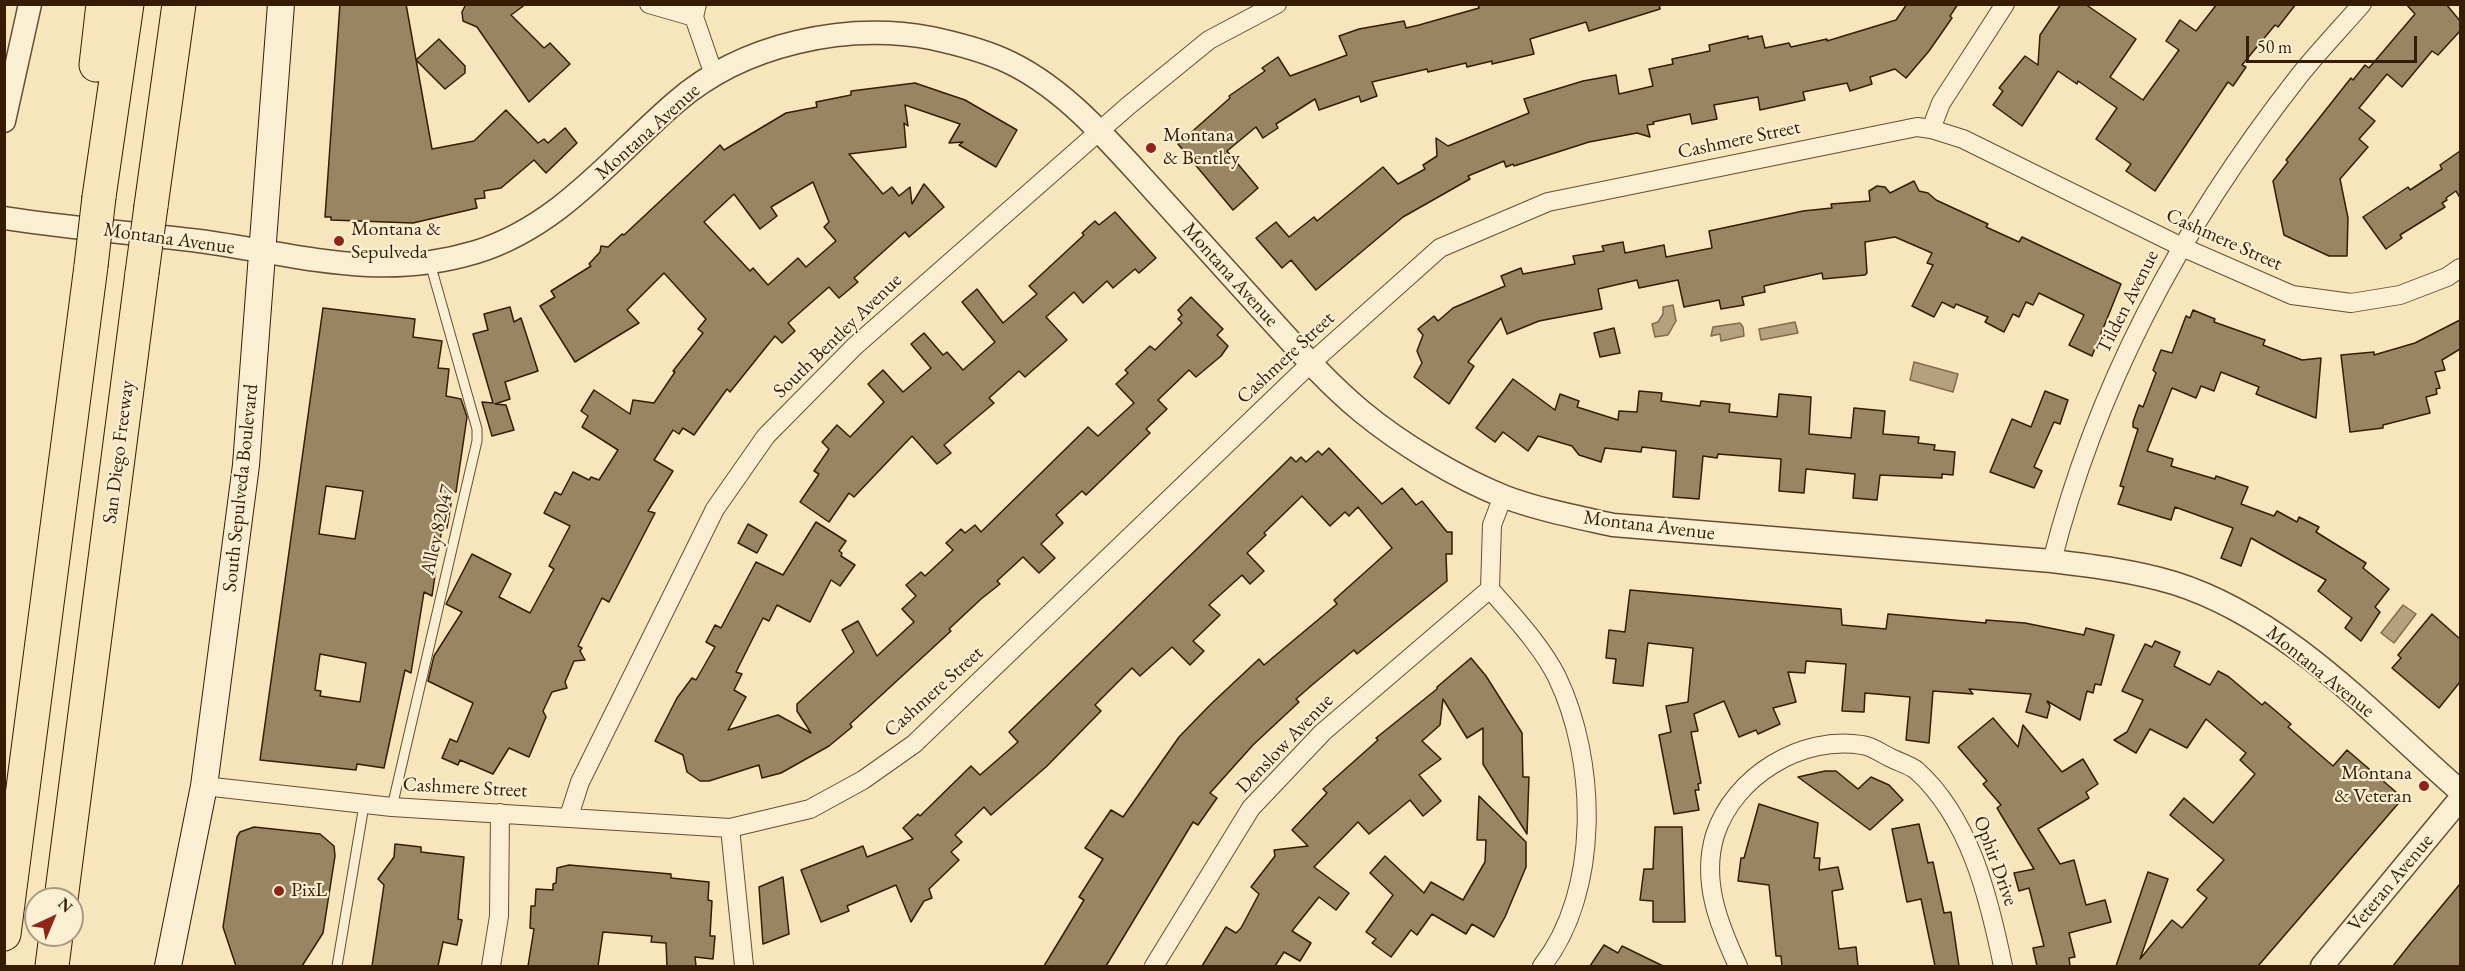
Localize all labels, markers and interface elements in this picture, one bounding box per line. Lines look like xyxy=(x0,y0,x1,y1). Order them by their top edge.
scale bar xyxy=(2249,24,2420,62)
text: 50 m xyxy=(2257,35,2292,58)
street label: Montana Avenue xyxy=(591,79,705,185)
street label: Cashmere Street xyxy=(1676,115,1802,165)
place label: Montana & Bentley xyxy=(1163,124,1240,171)
marker: Montana & Bentley xyxy=(1144,141,1158,155)
street label: Cashmere Street xyxy=(2162,204,2286,276)
street label: Montana Avenue xyxy=(102,218,236,260)
place label: Montana & Sepulveda xyxy=(351,218,441,265)
street label: Montana Avenue xyxy=(1177,218,1283,332)
marker: Montana & Sepulveda xyxy=(332,234,346,248)
street label: Tilden Avenue xyxy=(2092,246,2164,358)
street label: South Bentley Avenue xyxy=(769,269,907,403)
street label: Cashmere Street xyxy=(1232,307,1340,409)
street label: San Diego Freeway xyxy=(98,379,140,525)
street label: South Sepulveda Boulevard xyxy=(218,383,264,593)
street label: Alley 82047 xyxy=(416,482,460,578)
street label: Montana Avenue xyxy=(1582,506,1716,546)
street label: Montana Avenue xyxy=(2261,621,2379,723)
street label: Cashmere Street xyxy=(880,641,988,743)
street label: Denslow Avenue xyxy=(1231,689,1339,799)
place label: Montana & Veteran xyxy=(2334,762,2412,809)
street label: Cashmere Street xyxy=(402,773,528,803)
marker: Montana & Veteran xyxy=(2417,779,2431,793)
street label: Ophir Drive xyxy=(1968,813,2022,909)
street label: Veteran Avenue xyxy=(2343,829,2439,937)
place label: PixL xyxy=(291,879,327,903)
marker: PixL xyxy=(272,884,286,898)
north arrow xyxy=(24,887,84,947)
text: N xyxy=(54,893,77,917)

